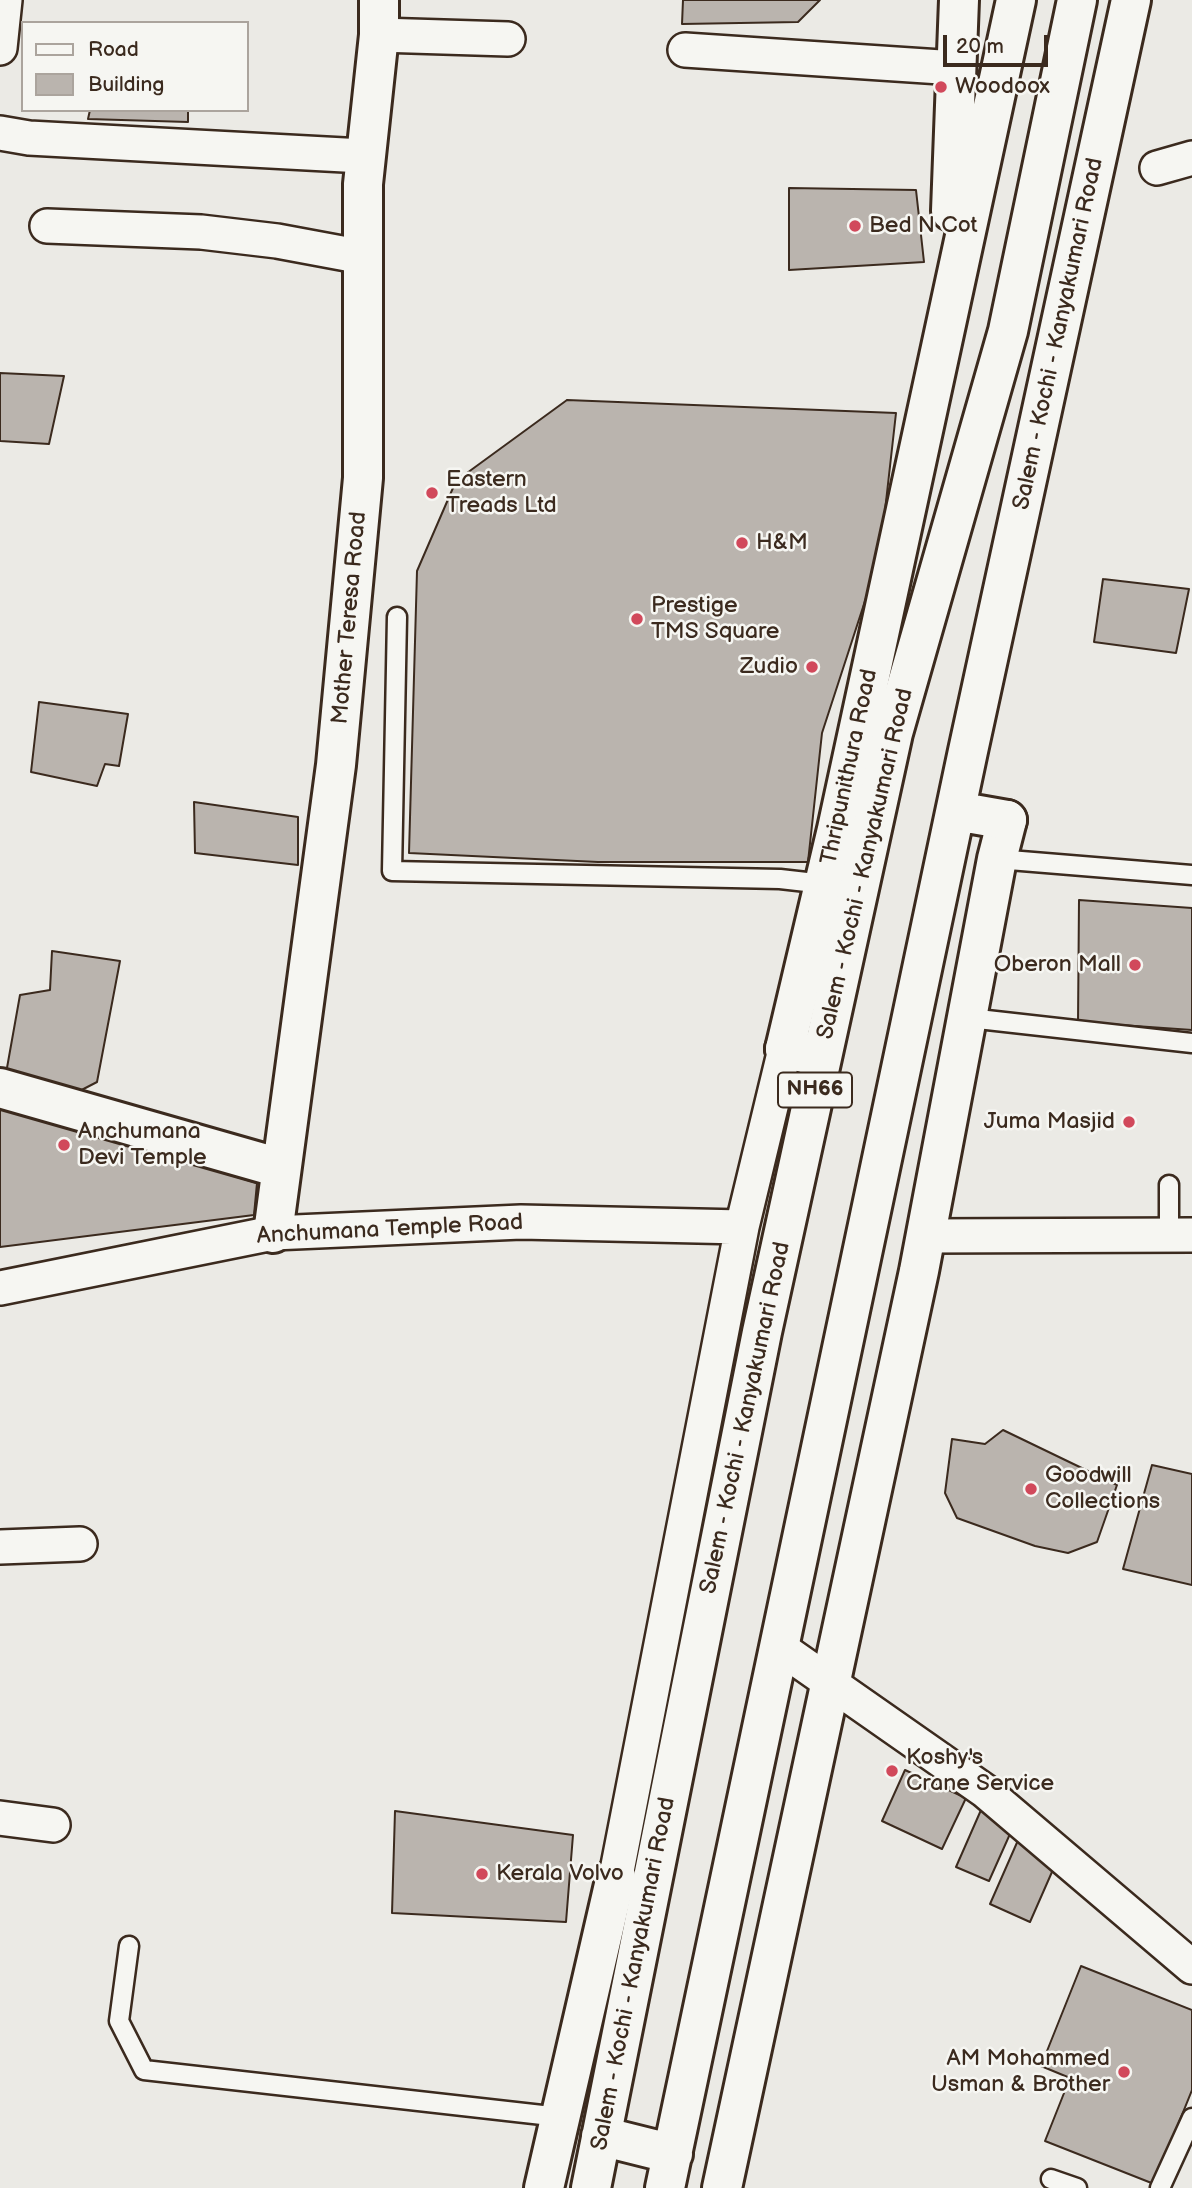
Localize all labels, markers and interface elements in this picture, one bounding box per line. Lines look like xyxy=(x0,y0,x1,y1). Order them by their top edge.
legend xyxy=(21,21,248,112)
scale bar xyxy=(947,21,1052,65)
text: 20 m xyxy=(956,34,1004,59)
text: Road xyxy=(88,37,139,62)
text: Building xyxy=(88,72,164,97)
place label: Woodoox xyxy=(955,73,1050,101)
marker: Woodoox xyxy=(933,79,949,95)
street label: Salem - Kochi - Kanyakumari Road xyxy=(1008,156,1110,512)
place label: Bed N Cot xyxy=(869,212,977,240)
marker: Bed N Cot xyxy=(847,218,863,234)
place label: Eastern Treads Ltd xyxy=(446,466,557,520)
marker: Eastern Treads Ltd xyxy=(424,485,440,501)
street label: Mother Teresa Road xyxy=(327,511,373,725)
place label: H&M xyxy=(756,529,808,557)
marker: H&M xyxy=(734,535,750,551)
place label: Prestige TMS Square xyxy=(651,592,779,646)
marker: Prestige TMS Square xyxy=(629,611,645,627)
place label: Zudio xyxy=(740,653,798,681)
marker: Zudio xyxy=(804,659,820,675)
street label: Thripunithura Road xyxy=(816,667,884,867)
street label: Salem - Kochi - Kanyakumari Road xyxy=(812,686,920,1042)
place label: Oberon Mall xyxy=(994,951,1121,979)
marker: Oberon Mall xyxy=(1127,957,1143,973)
road number: NH66 xyxy=(778,1072,852,1108)
place label: Juma Masjid xyxy=(984,1108,1115,1136)
marker: Juma Masjid xyxy=(1121,1114,1137,1130)
place label: Anchumana Devi Temple xyxy=(78,1118,207,1172)
marker: Anchumana Devi Temple xyxy=(56,1137,72,1153)
street label: Anchumana Temple Road xyxy=(256,1209,524,1251)
street label: Salem - Kochi - Kanyakumari Road xyxy=(695,1240,797,1596)
place label: Goodwill Collections xyxy=(1045,1462,1160,1516)
marker: Goodwill Collections xyxy=(1023,1481,1039,1497)
place label: Koshy's Crane Service xyxy=(906,1744,1054,1798)
marker: Koshy's Crane Service xyxy=(884,1763,900,1779)
street label: Salem - Kochi - Kanyakumari Road xyxy=(586,1795,682,2153)
place label: Kerala Volvo xyxy=(496,1860,624,1888)
marker: Kerala Volvo xyxy=(474,1866,490,1882)
place label: AM Mohammed Usman & Brother xyxy=(931,2045,1110,2099)
marker: AM Mohammed Usman & Brother xyxy=(1116,2064,1132,2080)

